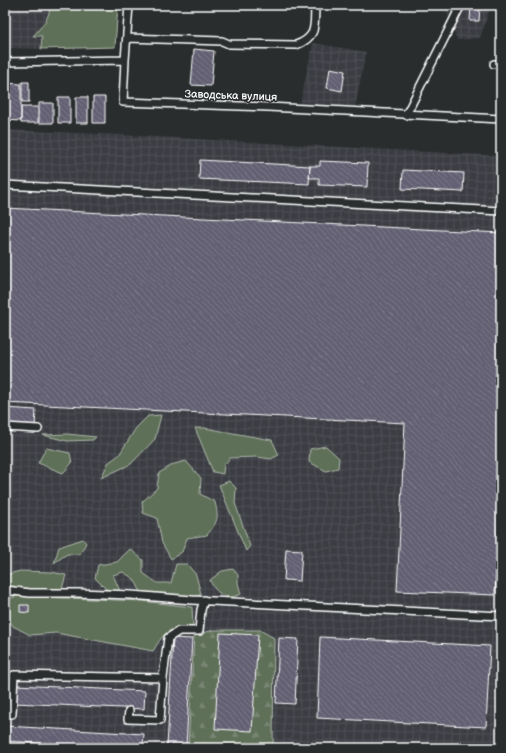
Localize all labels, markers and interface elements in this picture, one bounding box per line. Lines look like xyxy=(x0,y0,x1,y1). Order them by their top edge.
street label: Заводська вулиця xyxy=(184,87,277,104)

